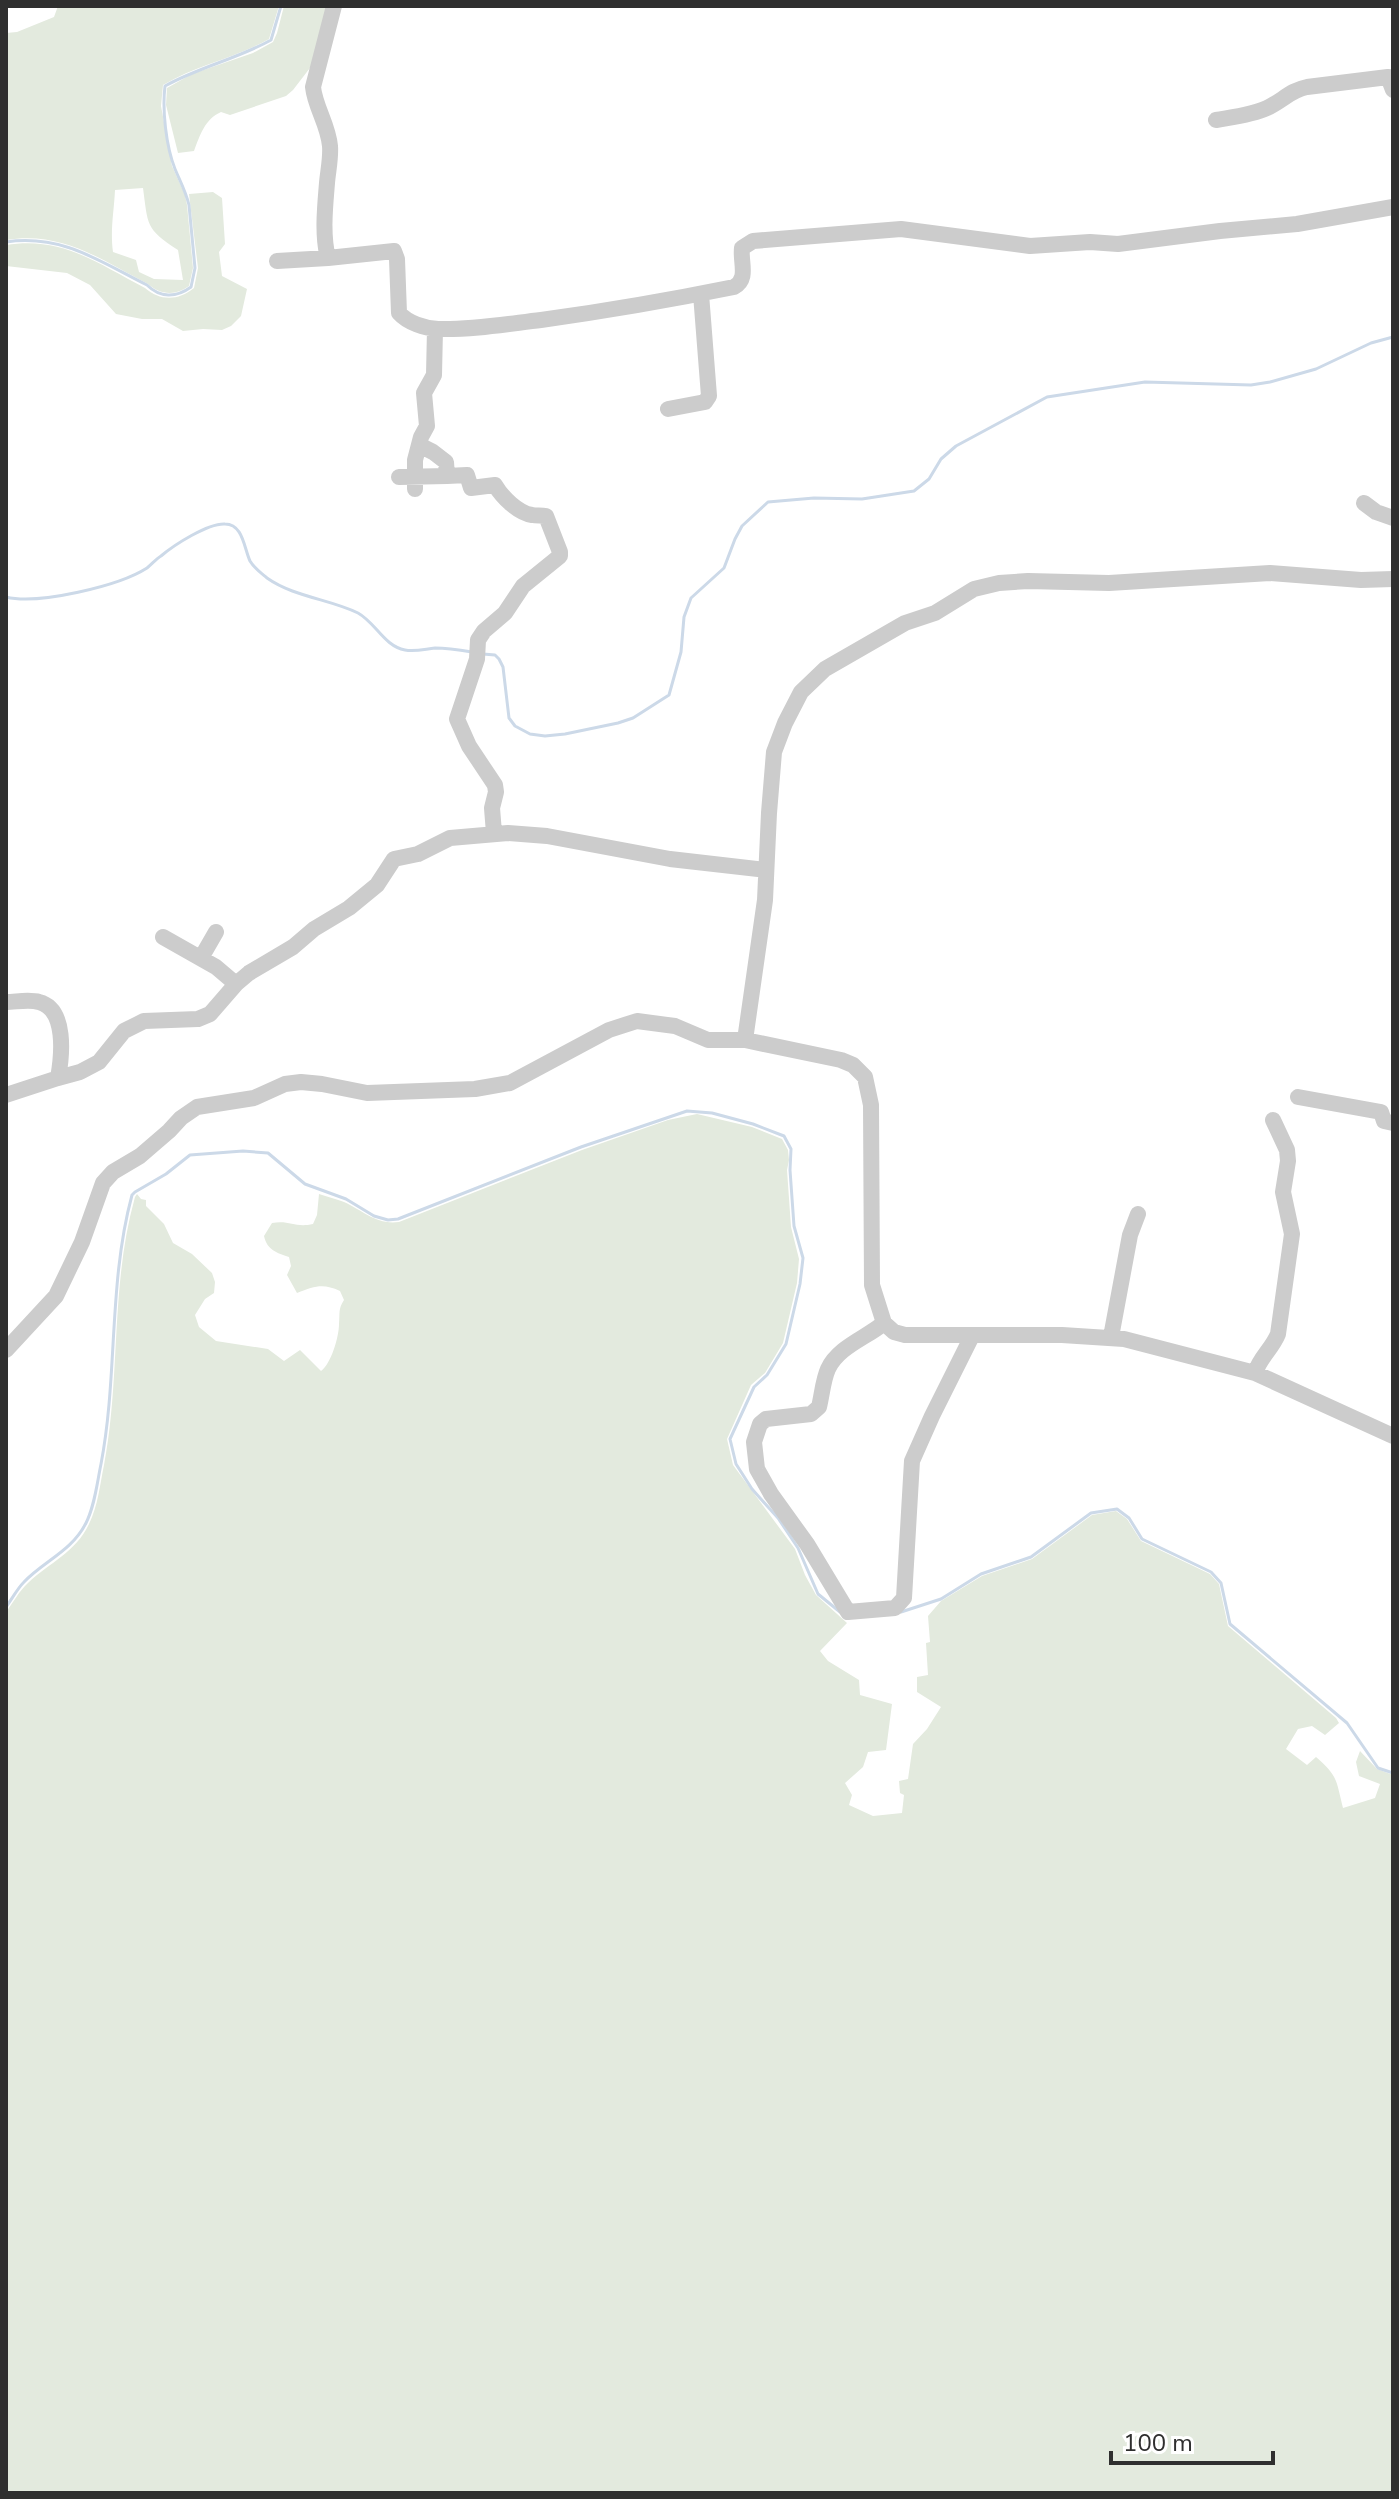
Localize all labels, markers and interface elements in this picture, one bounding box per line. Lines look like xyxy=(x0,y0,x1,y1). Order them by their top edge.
scale bar xyxy=(1111,2415,1273,2465)
text: 100 m xyxy=(1123,2427,1193,2459)

